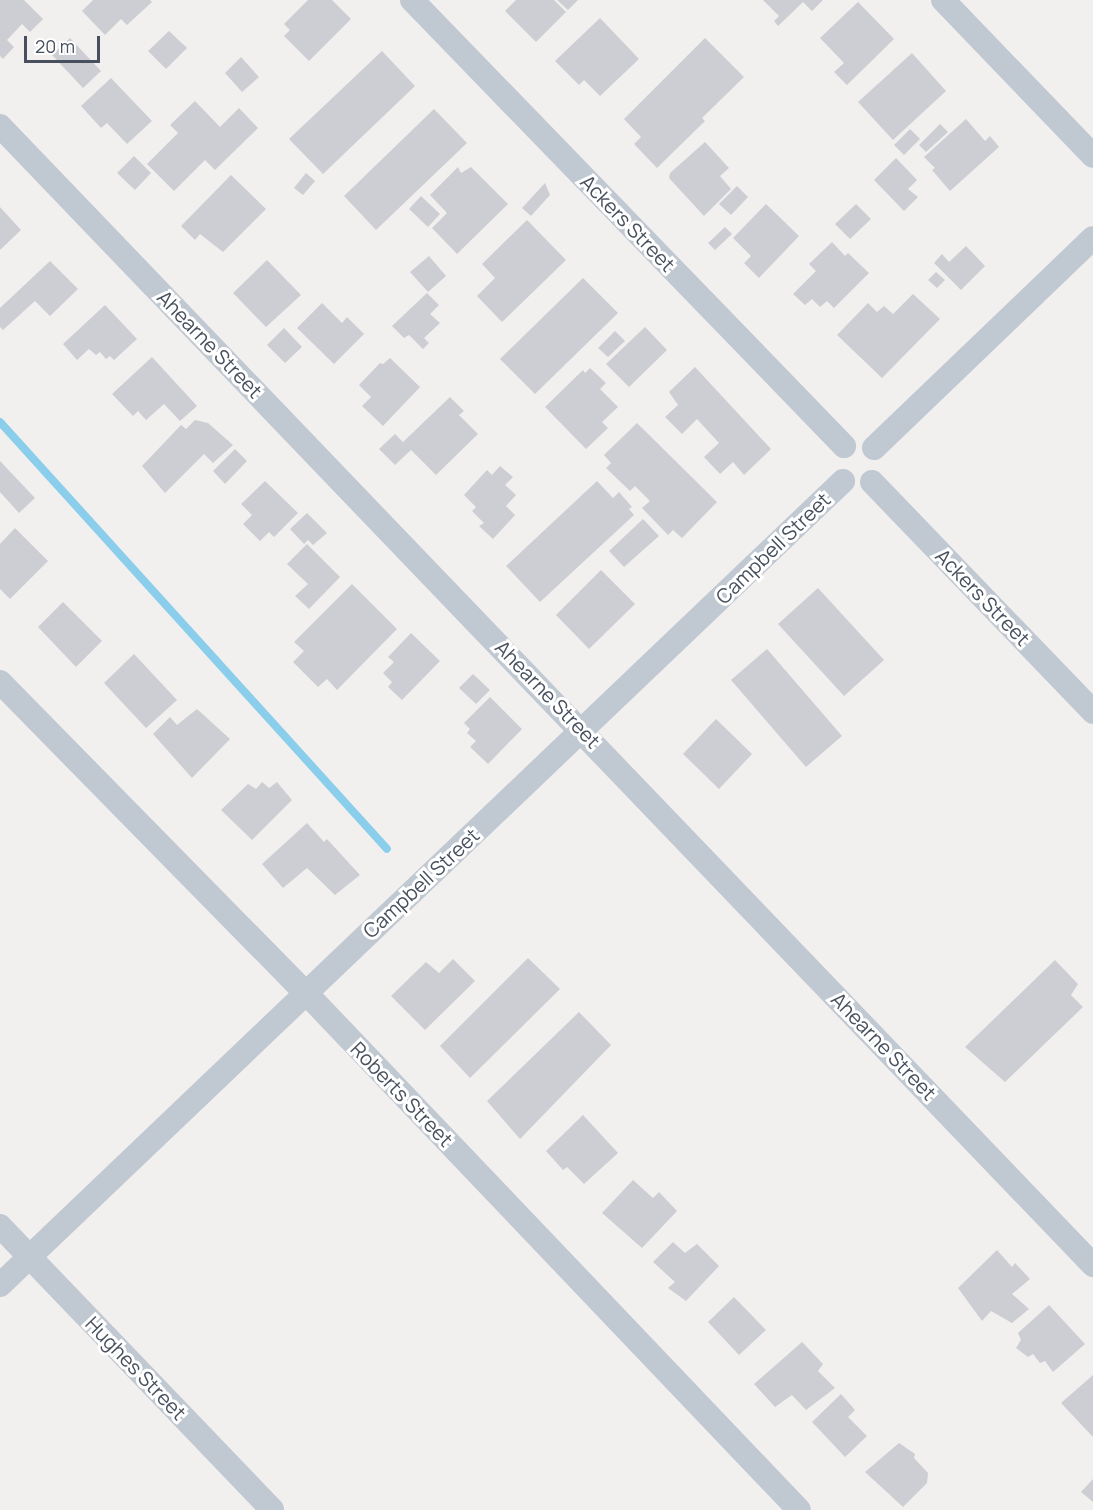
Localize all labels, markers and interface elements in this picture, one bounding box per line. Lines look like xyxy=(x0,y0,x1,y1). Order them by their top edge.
scale bar xyxy=(27,24,104,62)
text: 20 m xyxy=(35,34,75,58)
street label: Ackers Street xyxy=(576,170,680,276)
street label: Ahearne Street xyxy=(153,285,267,403)
street label: Campbell Street xyxy=(711,487,835,609)
street label: Ackers Street xyxy=(931,544,1035,650)
street label: Ahearne Street xyxy=(491,635,605,753)
street label: Campbell Street xyxy=(358,823,484,943)
street label: Ahearne Street xyxy=(827,987,941,1105)
street label: Roberts Street xyxy=(346,1037,458,1151)
street label: Hughes Street xyxy=(81,1311,191,1425)

